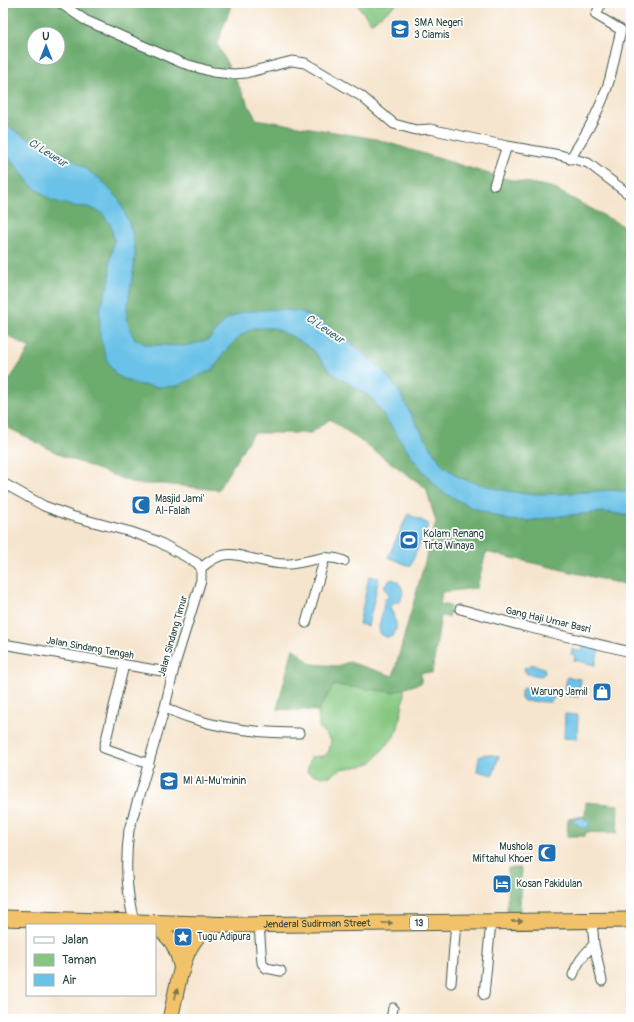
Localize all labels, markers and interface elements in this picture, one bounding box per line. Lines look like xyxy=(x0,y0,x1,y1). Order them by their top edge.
place label: SMA Negeri 3 Ciamis xyxy=(414,17,463,41)
school or university icon: SMA Negeri 3 Ciamis xyxy=(389,18,411,40)
north arrow xyxy=(26,26,66,66)
text: U xyxy=(42,30,50,43)
water label: Ci Leueur xyxy=(26,136,72,171)
water label: Ci Leueur xyxy=(303,312,348,348)
place label: Masjid Jami' Al-Falah xyxy=(155,493,205,517)
mosque icon: Masjid Jami' Al-Falah xyxy=(130,494,152,516)
place label: Kolam Renang Tirta Winaya xyxy=(423,528,484,552)
sports icon: Kolam Renang Tirta Winaya xyxy=(398,529,420,551)
street label: Jalan Sindang Timur xyxy=(156,594,190,678)
street label: Gang Haji Umar Basri xyxy=(504,604,592,636)
street label: Jalan Sindang Tengah xyxy=(45,634,135,662)
shop icon: Warung Jamil xyxy=(591,681,613,703)
place label: Warung Jamil xyxy=(531,686,588,698)
school or university icon: MI Al-Mu'minin xyxy=(158,770,180,792)
place label: MI Al-Mu'minin xyxy=(183,775,246,787)
place label: Mushola Miftahul Khoer xyxy=(472,841,533,865)
mosque icon: Mushola Miftahul Khoer xyxy=(536,842,558,864)
hotel icon: Kosan Pakidulan xyxy=(491,873,513,895)
place label: Kosan Pakidulan xyxy=(516,878,582,890)
road number: 13 xyxy=(410,916,428,930)
street label: Jenderal Sudirman Street xyxy=(263,917,372,931)
one-way arrow xyxy=(511,918,523,925)
one-way arrow xyxy=(381,920,394,926)
legend xyxy=(26,924,156,996)
place icon: Tugu Adipura xyxy=(172,926,194,948)
place label: Tugu Adipura xyxy=(197,931,251,943)
text: Jalan xyxy=(62,933,88,948)
text: Taman xyxy=(62,953,96,968)
text: Air xyxy=(62,973,77,988)
one-way arrow xyxy=(174,988,180,1001)

